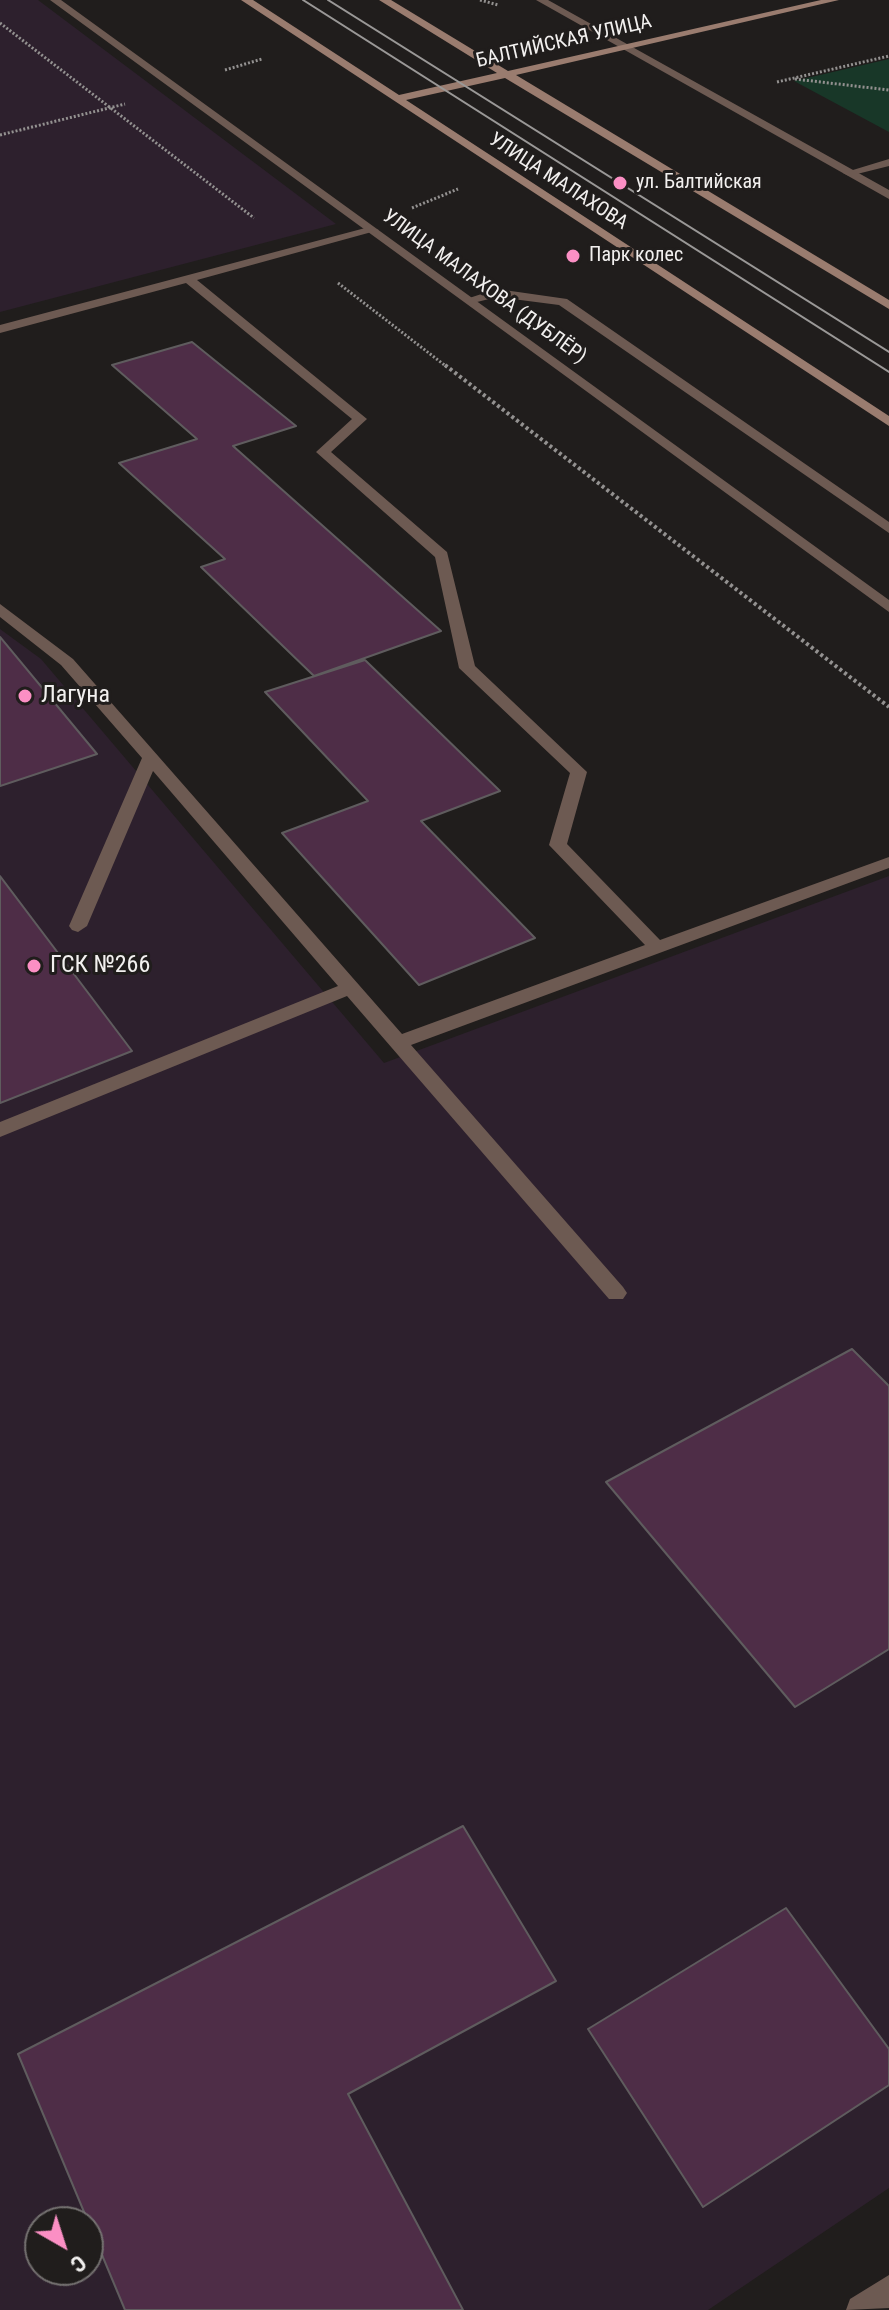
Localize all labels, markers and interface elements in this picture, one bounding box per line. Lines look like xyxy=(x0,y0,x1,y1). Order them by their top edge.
street label: БАЛТИЙСКАЯ УЛИЦА xyxy=(474,10,654,74)
street label: УЛИЦА МАЛАХОВА xyxy=(484,128,632,236)
place label: ул. Балтийская xyxy=(636,171,762,195)
marker: ул. Балтийская xyxy=(611,174,629,192)
street label: УЛИЦА МАЛАХОВА (ДУБЛЁР) xyxy=(377,205,591,369)
place label: Парк колес xyxy=(589,244,683,268)
marker: Парк колес xyxy=(564,247,582,265)
place label: Лагуна xyxy=(41,682,110,710)
marker: Лагуна xyxy=(16,687,34,705)
place label: ГСК №266 xyxy=(50,952,150,980)
marker: ГСК №266 xyxy=(25,957,43,975)
north arrow xyxy=(24,2206,104,2286)
text: С xyxy=(65,2250,91,2277)

